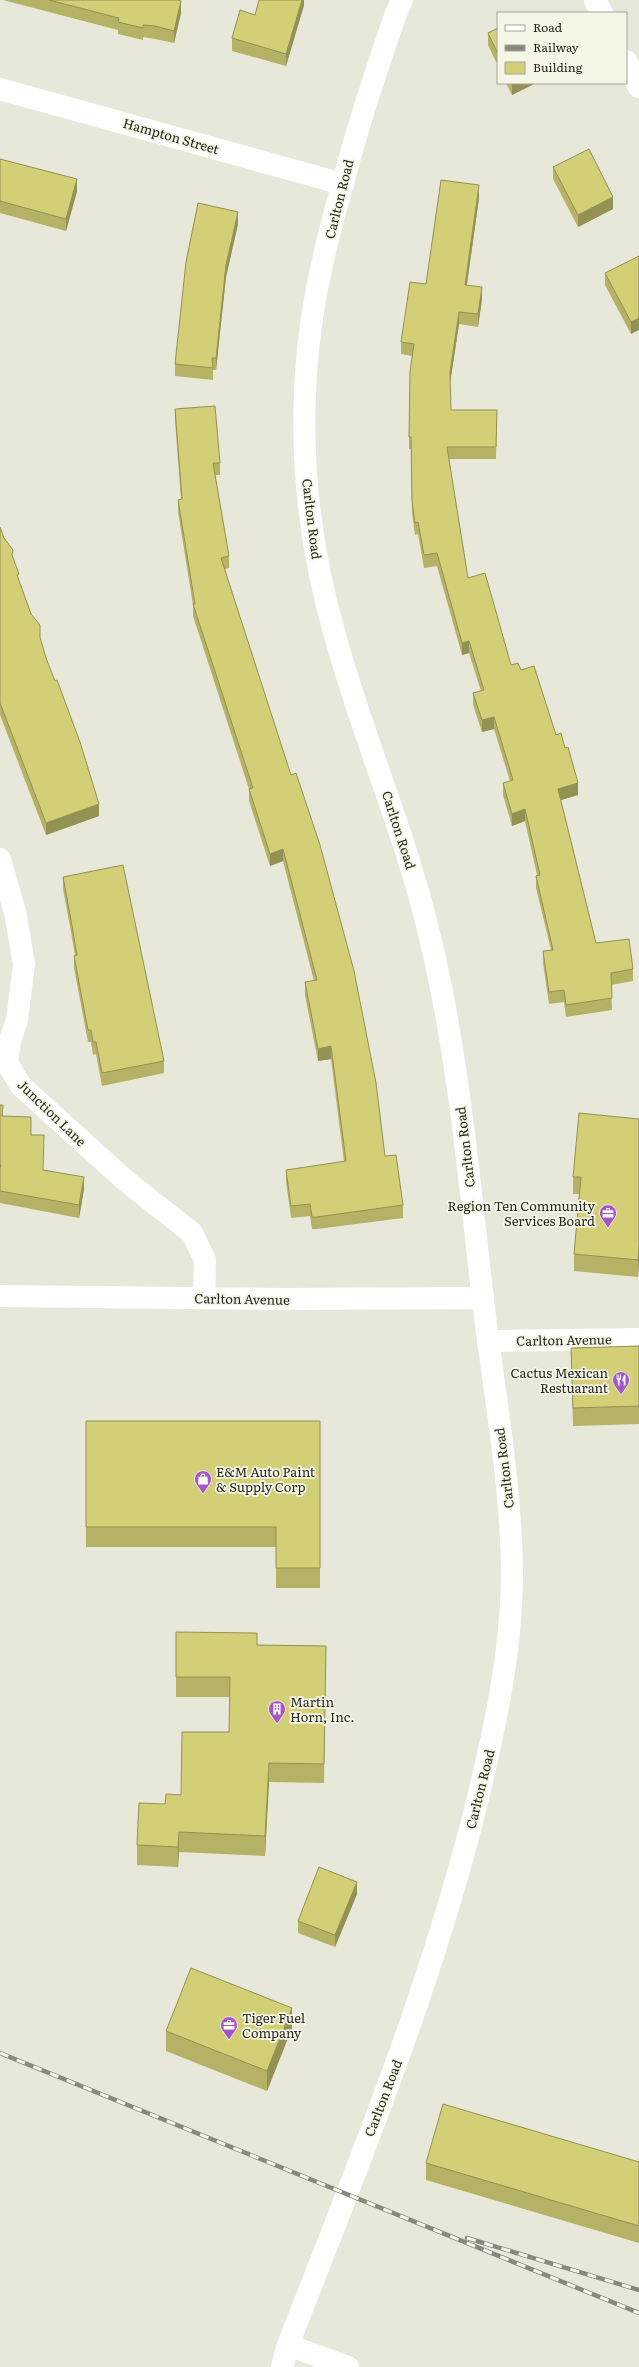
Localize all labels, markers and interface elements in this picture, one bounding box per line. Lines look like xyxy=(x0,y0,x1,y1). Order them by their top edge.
legend xyxy=(497,12,627,84)
text: Road xyxy=(533,18,563,36)
text: Railway xyxy=(533,38,579,56)
text: Building xyxy=(533,58,583,76)
street label: Hampton Street xyxy=(121,113,222,159)
street label: Carlton Road xyxy=(319,157,358,241)
street label: Carlton Road xyxy=(298,477,327,561)
street label: Carlton Road xyxy=(378,788,421,872)
street label: Junction Lane xyxy=(14,1075,91,1150)
street label: Carlton Road xyxy=(450,1105,479,1189)
place label: Region Ten Community Services Board xyxy=(448,1196,596,1230)
office icon: Region Ten Community Services Board xyxy=(598,1203,618,1228)
street label: Carlton Avenue xyxy=(194,1288,290,1309)
street label: Carlton Avenue xyxy=(516,1329,612,1350)
place label: Cactus Mexican Restuarant xyxy=(511,1363,609,1397)
restaurant icon: Cactus Mexican Restuarant xyxy=(611,1370,631,1395)
street label: Carlton Road xyxy=(489,1426,518,1510)
place label: E&M Auto Paint & Supply Corp xyxy=(216,1462,316,1496)
shop icon: E&M Auto Paint & Supply Corp xyxy=(193,1469,213,1494)
place label: Martin Horn, Inc. xyxy=(290,1692,355,1726)
building icon: Martin Horn, Inc. xyxy=(267,1699,287,1724)
street label: Carlton Road xyxy=(460,1747,499,1831)
place label: Tiger Fuel Company xyxy=(242,2008,306,2042)
office icon: Tiger Fuel Company xyxy=(219,2015,239,2040)
street label: Carlton Road xyxy=(359,2056,406,2139)

